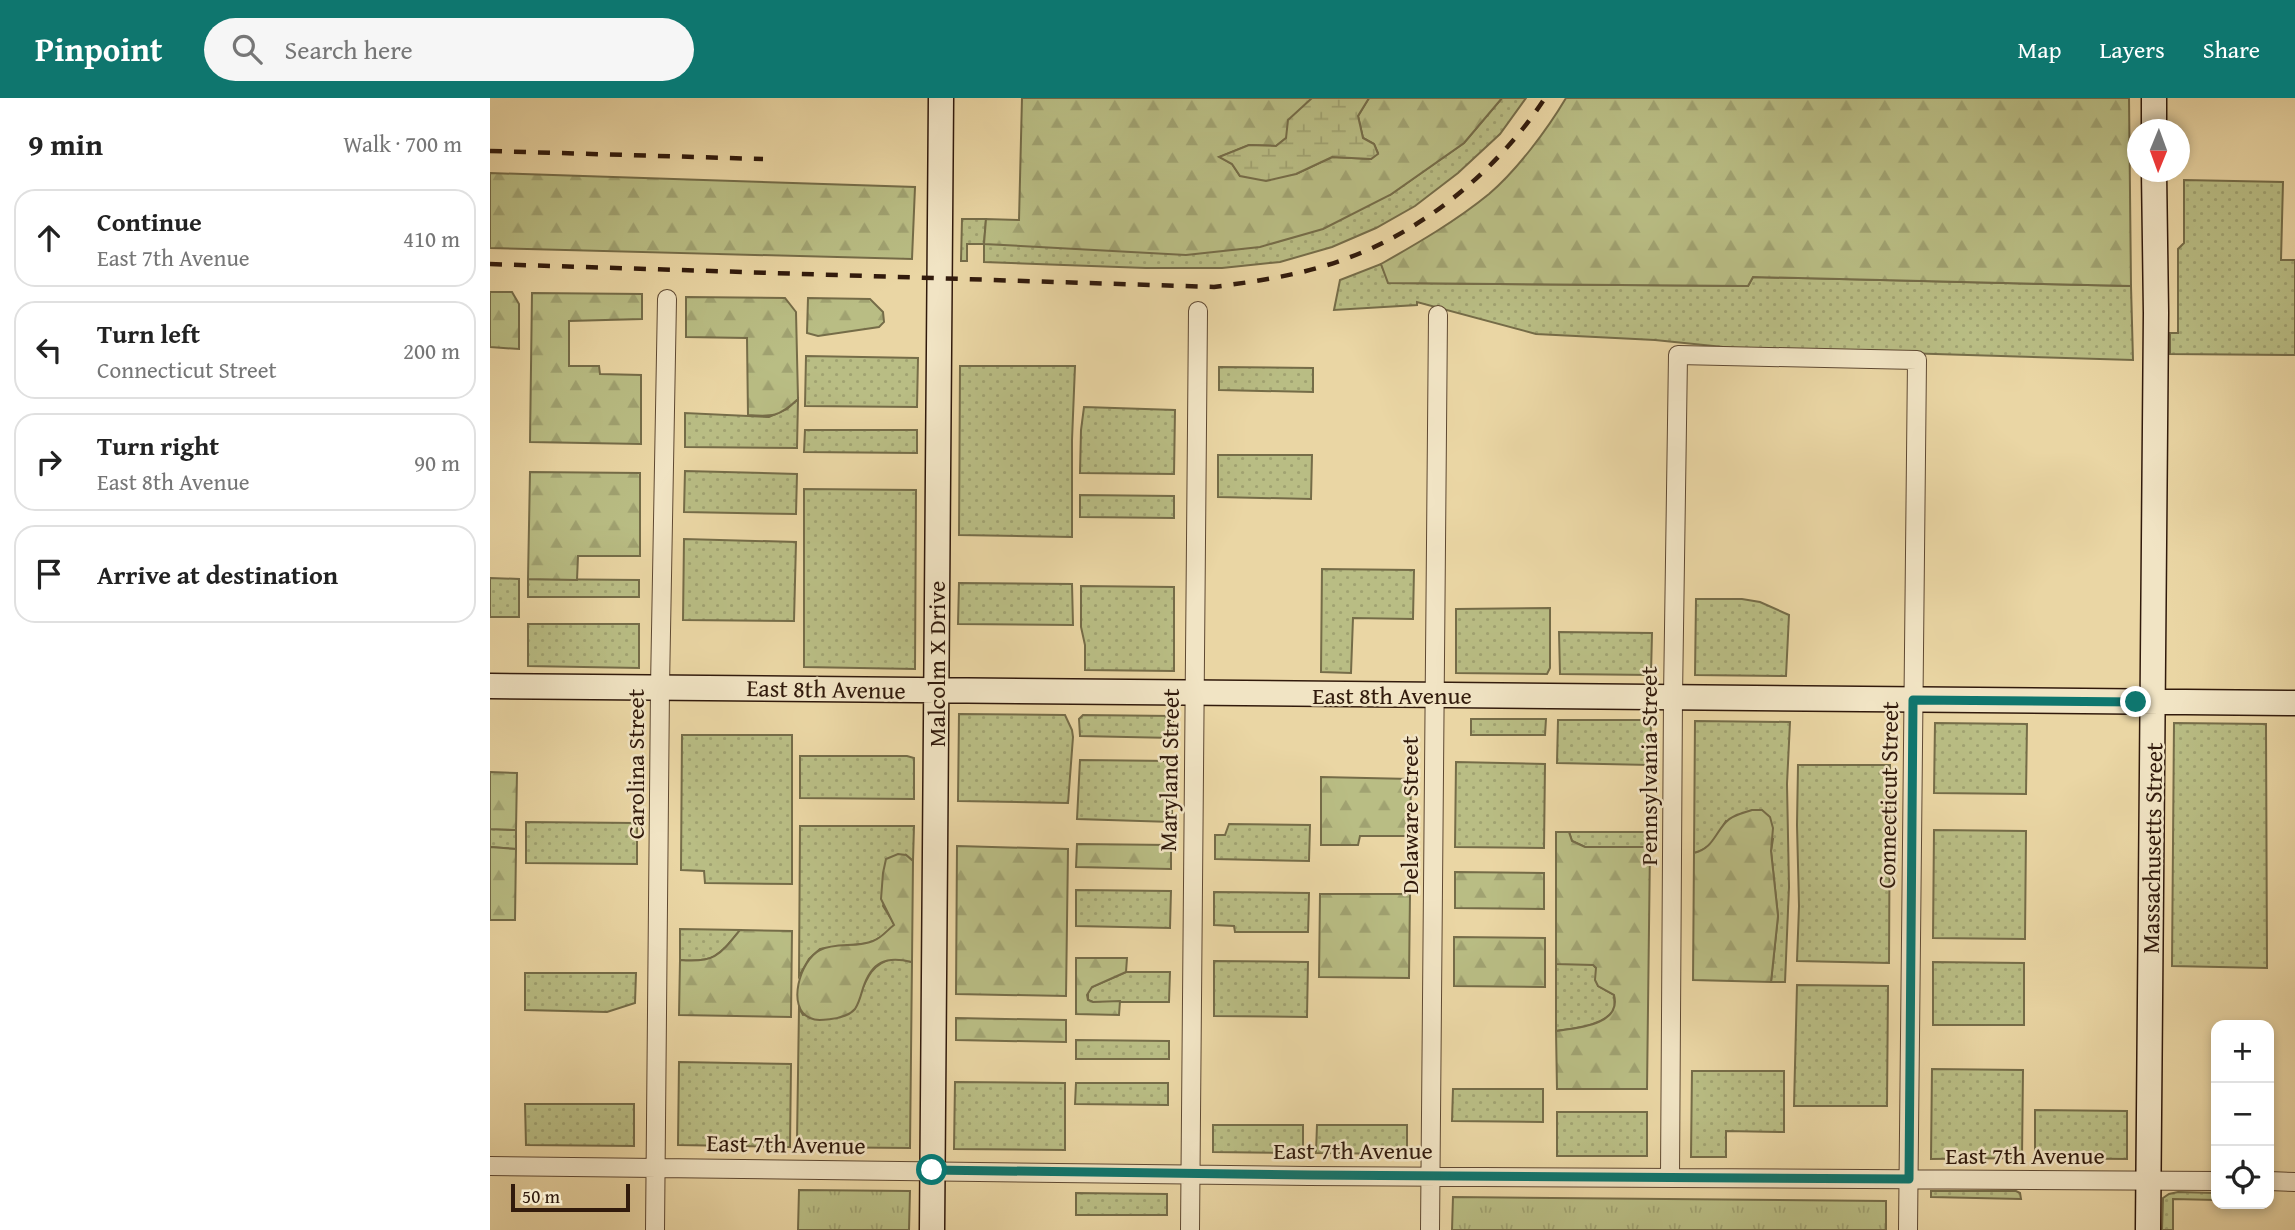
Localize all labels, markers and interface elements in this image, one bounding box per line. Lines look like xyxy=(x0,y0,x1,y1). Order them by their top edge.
search box xyxy=(204,18,694,81)
text: Pinpoint xyxy=(35,25,162,73)
icon: search xyxy=(228,30,266,68)
text: Search here xyxy=(284,30,413,69)
text: Map xyxy=(2018,32,2061,67)
text: Layers xyxy=(2099,32,2165,67)
text: Share xyxy=(2203,32,2260,67)
north arrow xyxy=(2127,119,2190,182)
text: 9 min xyxy=(28,122,103,166)
text: Walk · 700 m xyxy=(343,127,462,160)
text: Continue xyxy=(97,202,202,241)
icon: ahead xyxy=(30,219,68,257)
text: 410 m xyxy=(403,222,460,255)
text: East 7th Avenue xyxy=(97,241,250,274)
text: Turn left xyxy=(97,314,200,353)
icon: left xyxy=(30,331,68,369)
text: 200 m xyxy=(403,334,460,367)
text: Connecticut Street xyxy=(97,353,277,386)
text: Turn right xyxy=(97,426,219,465)
icon: right xyxy=(30,443,68,481)
text: 90 m xyxy=(414,446,460,479)
text: East 8th Avenue xyxy=(97,465,250,498)
icon: arrive xyxy=(30,555,68,593)
text: Arrive at destination xyxy=(97,555,338,594)
street label: Malcolm X Drive xyxy=(919,581,954,747)
street label: Pennsylvania Street xyxy=(1631,666,1666,866)
street label: East 8th Avenue xyxy=(746,670,906,708)
street label: East 8th Avenue xyxy=(1312,678,1472,713)
route end xyxy=(2120,686,2151,717)
street label: Carolina Street xyxy=(618,688,653,839)
street label: Maryland Street xyxy=(1150,688,1188,852)
street label: Connecticut Street xyxy=(1869,700,1907,889)
street label: Delaware Street xyxy=(1392,735,1427,894)
street label: Massachusetts Street xyxy=(2133,741,2171,954)
map controls xyxy=(2211,1020,2274,1209)
button: + xyxy=(2211,1020,2274,1083)
button: − xyxy=(2211,1083,2274,1146)
street label: East 7th Avenue xyxy=(706,1125,866,1163)
street label: East 7th Avenue xyxy=(1273,1133,1433,1168)
street label: East 7th Avenue xyxy=(1945,1138,2105,1173)
button: locate xyxy=(2211,1146,2274,1209)
route start xyxy=(916,1154,947,1185)
scale bar xyxy=(511,1181,630,1213)
text: 50 m xyxy=(522,1182,560,1210)

